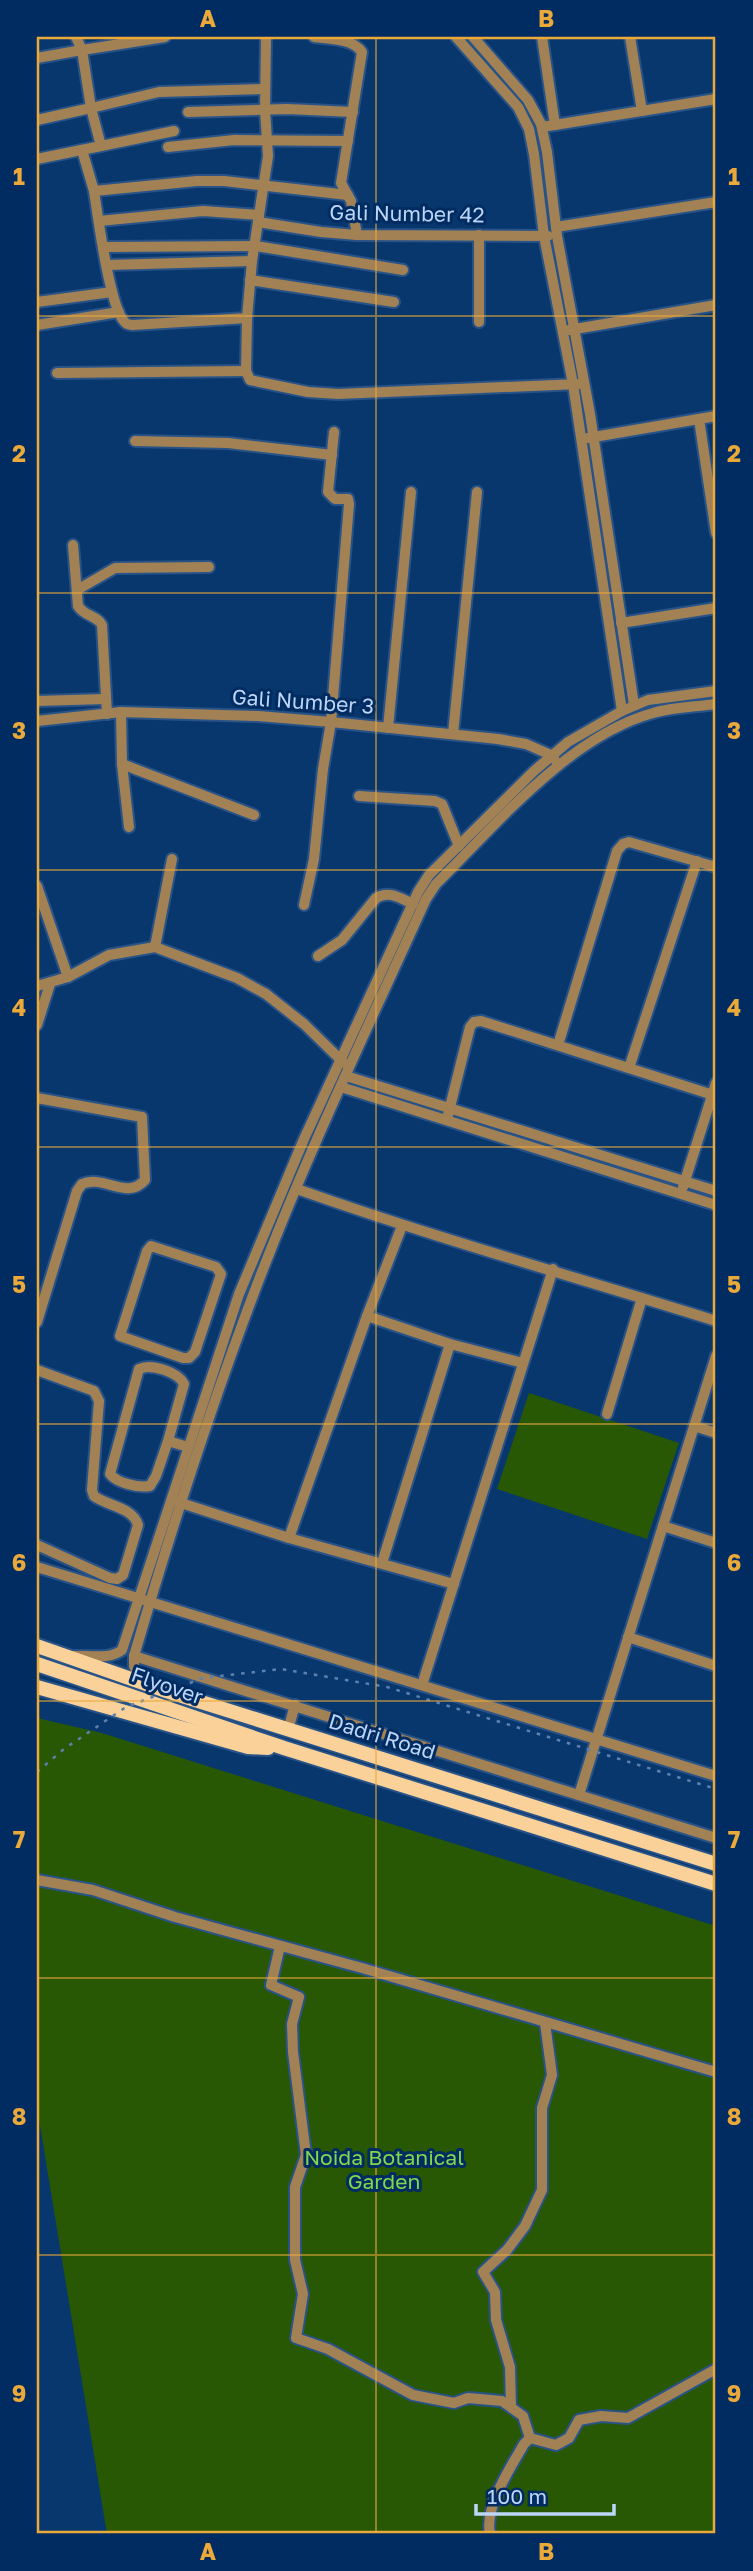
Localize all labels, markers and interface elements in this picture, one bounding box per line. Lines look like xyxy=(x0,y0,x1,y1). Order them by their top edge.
text: A xyxy=(200,4,217,32)
text: B xyxy=(538,4,554,32)
text: 1 xyxy=(13,162,25,190)
text: 1 xyxy=(728,162,740,190)
street label: Gali Number 42 xyxy=(329,199,485,227)
text: 2 xyxy=(12,439,26,467)
text: 2 xyxy=(727,439,741,467)
street label: Gali Number 3 xyxy=(231,683,375,719)
text: 3 xyxy=(12,716,26,744)
text: 3 xyxy=(727,716,741,744)
text: 4 xyxy=(12,993,26,1021)
text: 4 xyxy=(727,993,741,1021)
text: 5 xyxy=(12,1270,26,1298)
text: 5 xyxy=(727,1270,741,1298)
text: 6 xyxy=(12,1548,26,1576)
text: 6 xyxy=(727,1548,741,1576)
street label: Flyover xyxy=(128,1661,207,1709)
street label: Dadri Road xyxy=(326,1708,439,1765)
text: 7 xyxy=(13,1825,25,1853)
text: 7 xyxy=(728,1825,740,1853)
text: 8 xyxy=(12,2102,26,2130)
text: 8 xyxy=(727,2102,741,2130)
park label: Noida Botanical Garden xyxy=(304,2144,464,2194)
text: 9 xyxy=(12,2379,26,2407)
text: 9 xyxy=(727,2379,741,2407)
scale bar xyxy=(476,2473,615,2517)
text: 100 m xyxy=(487,2483,547,2509)
text: A xyxy=(200,2537,217,2565)
text: B xyxy=(538,2537,554,2565)

